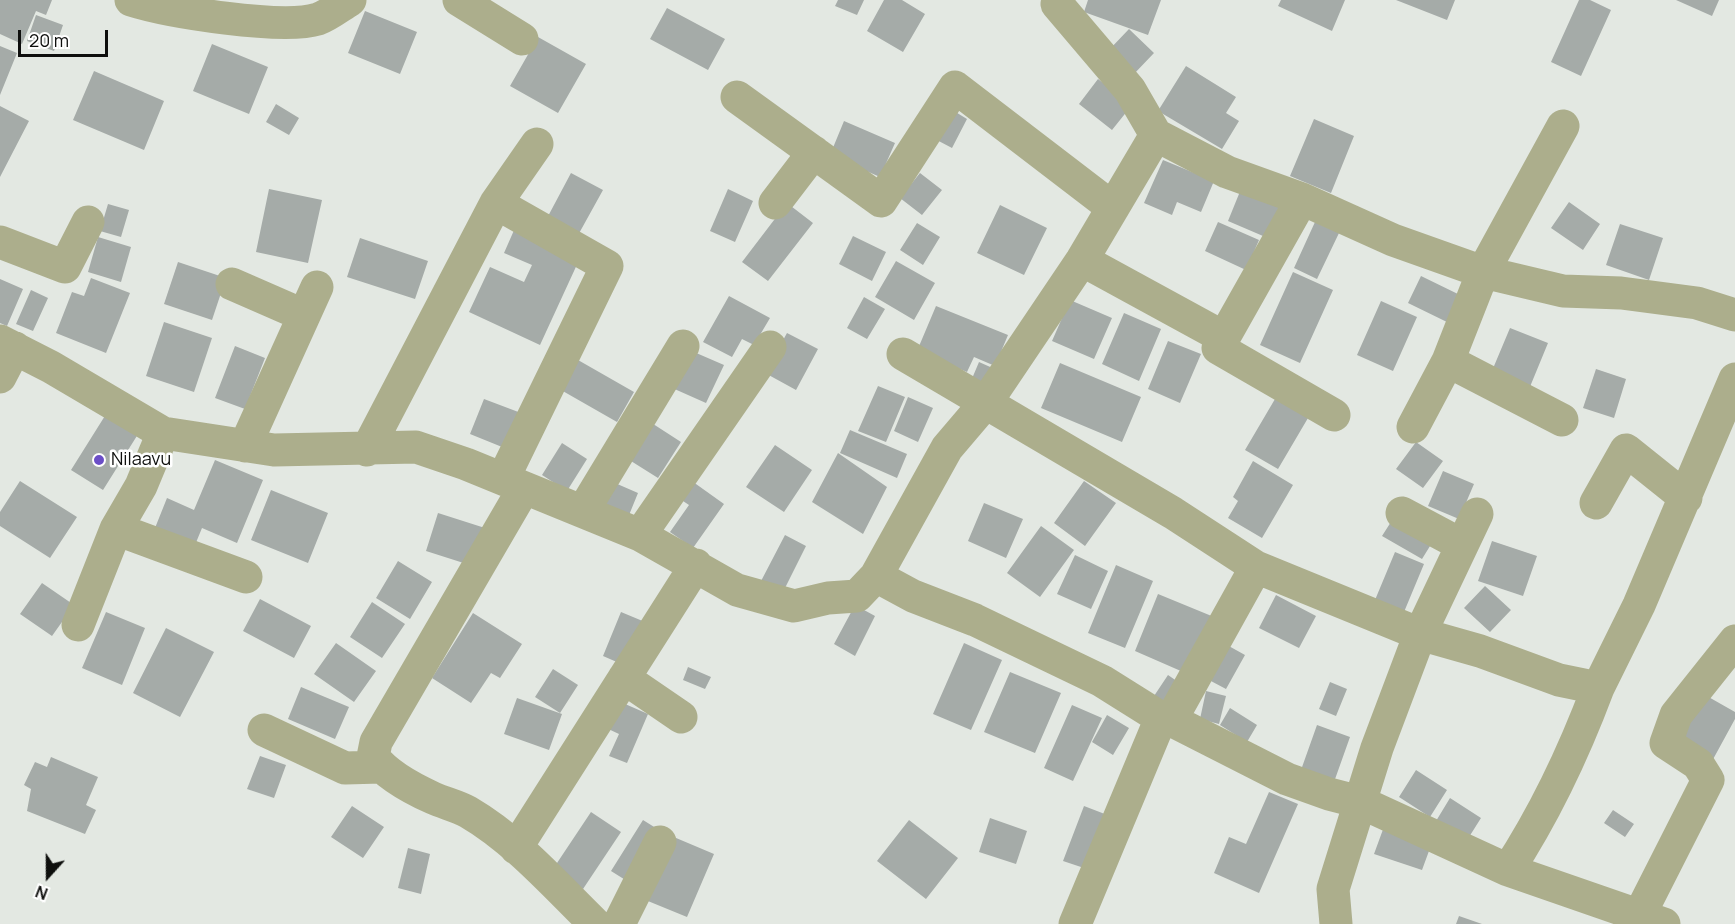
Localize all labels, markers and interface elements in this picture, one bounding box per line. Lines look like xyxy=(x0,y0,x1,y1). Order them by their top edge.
scale bar xyxy=(21,18,111,56)
text: 20 m xyxy=(29,28,69,52)
place label: Nilaavu xyxy=(111,449,171,471)
marker: Nilaavu xyxy=(92,453,106,467)
north arrow xyxy=(18,846,78,906)
text: N xyxy=(32,880,51,905)

